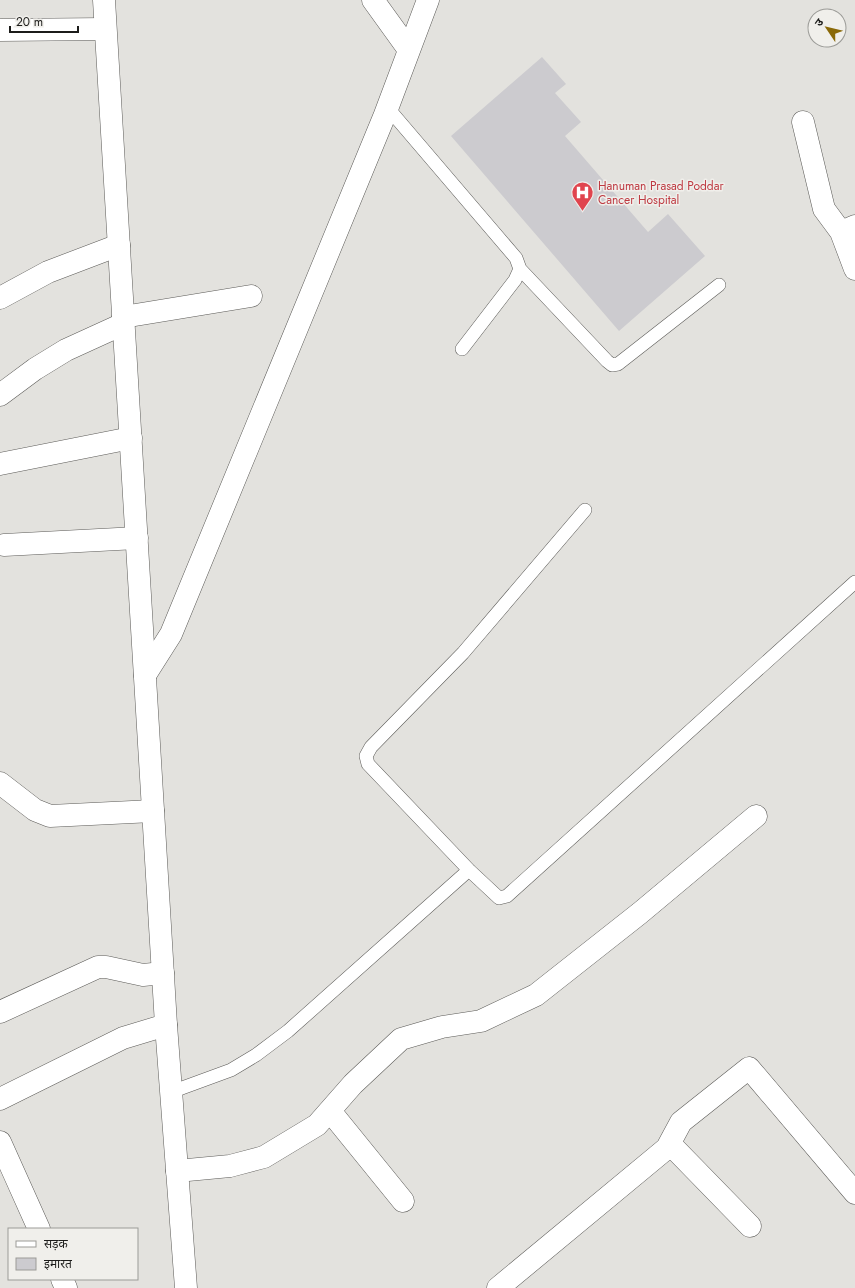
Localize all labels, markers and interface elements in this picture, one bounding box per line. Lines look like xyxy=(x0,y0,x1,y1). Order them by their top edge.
scale bar xyxy=(10,8,78,34)
north arrow xyxy=(807,8,847,48)
text: 20 m xyxy=(16,13,43,31)
text: उ xyxy=(810,15,828,29)
place label: Hanuman Prasad Poddar Cancer Hospital xyxy=(598,177,724,209)
hospital icon: Hanuman Prasad Poddar Cancer Hospital xyxy=(569,180,595,213)
legend xyxy=(8,1228,138,1280)
text: सड़क xyxy=(44,1235,69,1253)
text: इमारत xyxy=(44,1255,73,1273)

